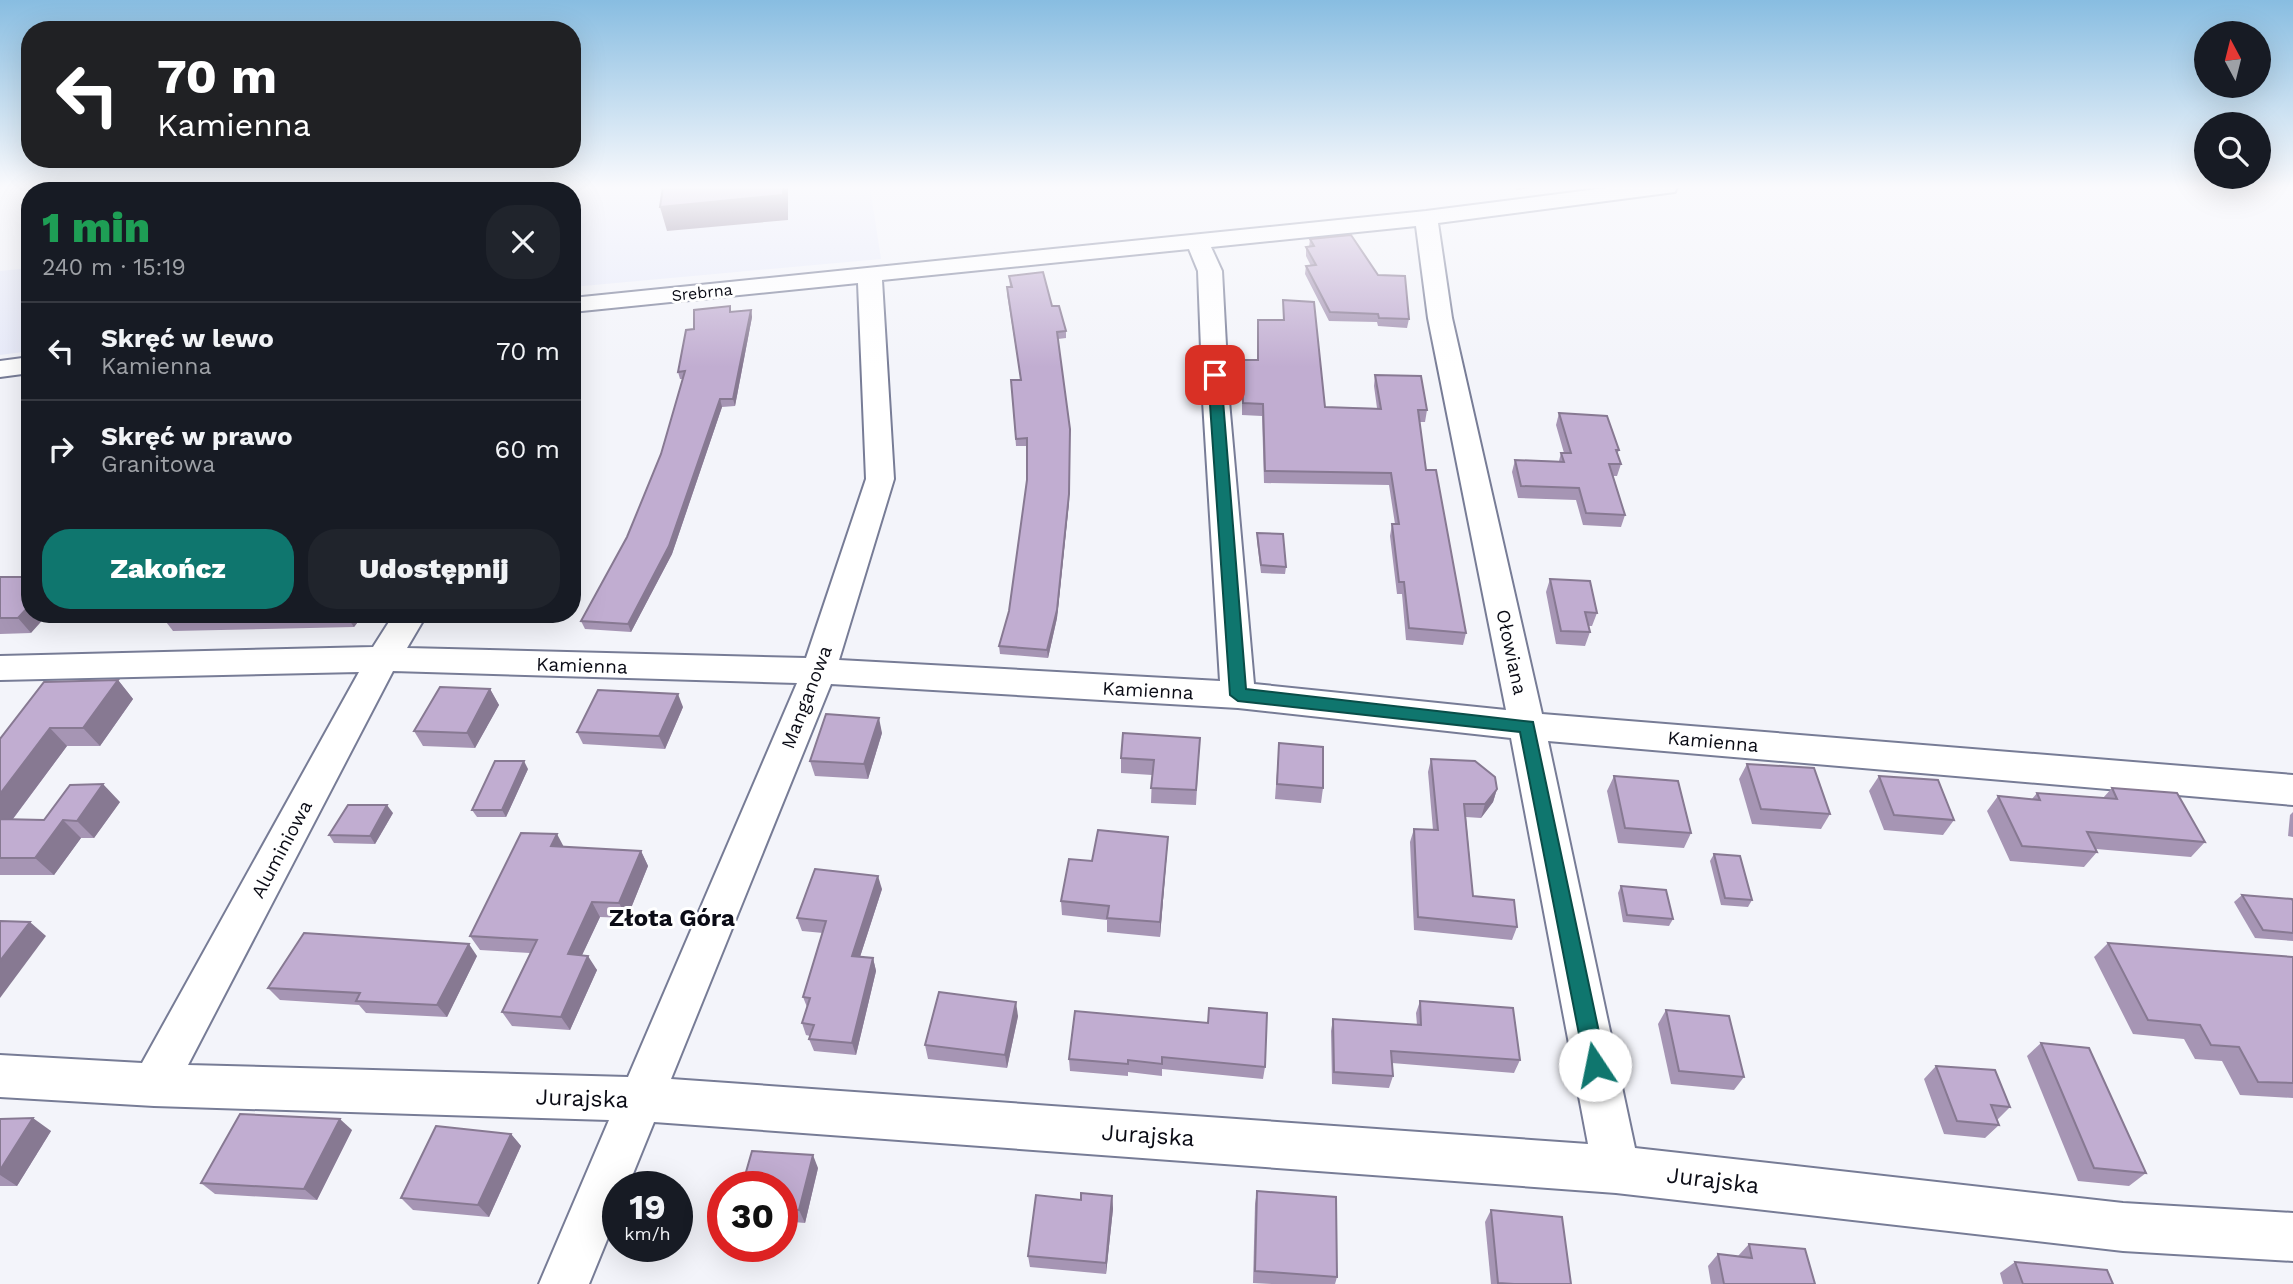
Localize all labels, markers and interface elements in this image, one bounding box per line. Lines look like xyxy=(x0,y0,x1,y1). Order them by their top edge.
north arrow xyxy=(2194,21,2272,98)
map controls xyxy=(2194,21,2271,189)
text: 70 m xyxy=(157,47,277,105)
icon: left xyxy=(42,49,133,140)
text: Kamienna xyxy=(157,106,311,144)
button: search xyxy=(2194,112,2271,189)
text: 1 min xyxy=(42,203,150,252)
button: close xyxy=(486,205,560,279)
text: 240 m · 15:19 xyxy=(42,254,186,281)
street label: Srebrna xyxy=(671,280,733,305)
text: Skręć w lewo xyxy=(101,323,274,353)
icon: left xyxy=(42,332,80,370)
text: 70 m xyxy=(496,336,560,366)
pin xyxy=(1185,345,1245,405)
text: Kamienna xyxy=(101,353,212,380)
icon: arrive xyxy=(1196,356,1234,394)
text: Skręć w prawo xyxy=(101,421,293,451)
icon: right xyxy=(42,430,80,468)
text: 60 m xyxy=(494,434,560,464)
text: Granitowa xyxy=(101,451,215,478)
button: Zakończ xyxy=(42,529,294,609)
button: Udostępnij xyxy=(308,529,560,609)
street label: Ołowiana xyxy=(1491,607,1532,697)
street label: Manganowa xyxy=(776,642,837,752)
street label: Kamienna xyxy=(536,652,628,679)
street label: Kamienna xyxy=(1102,677,1194,704)
street label: Kamienna xyxy=(1666,726,1760,757)
street label: Aluminiowa xyxy=(246,796,317,902)
district label: Złota Góra xyxy=(609,904,735,932)
position arrow xyxy=(1558,1028,1632,1102)
street label: Jurajska xyxy=(535,1083,629,1114)
street label: Jurajska xyxy=(1101,1119,1195,1152)
street label: Jurajska xyxy=(1665,1161,1761,1200)
speed limit sign: 30 xyxy=(707,1171,798,1262)
text: 19 xyxy=(629,1186,666,1228)
text: km/h xyxy=(624,1223,671,1244)

